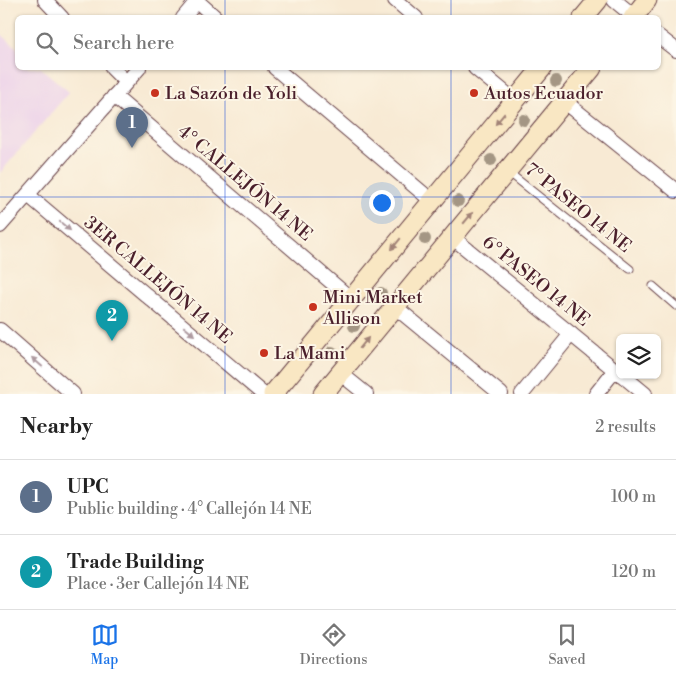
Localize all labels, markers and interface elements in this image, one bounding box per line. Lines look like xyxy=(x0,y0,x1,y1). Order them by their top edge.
search box xyxy=(15,15,661,70)
icon: search xyxy=(33,29,61,57)
text: Search here xyxy=(73,31,174,55)
place label: La Sazón de Yoli xyxy=(165,82,297,105)
place label: Autos Ecuador xyxy=(483,82,604,105)
marker: La Sazón de Yoli xyxy=(149,87,161,99)
marker: Autos Ecuador xyxy=(468,87,480,99)
pin: 1 xyxy=(116,107,148,148)
one-way arrow xyxy=(494,112,505,125)
street label: 4° CALLEJÓN 14 NE xyxy=(173,120,317,246)
street label: 7° PASEO 14 NE xyxy=(520,158,636,258)
your location xyxy=(369,190,395,216)
street label: 3ER CALLEJÓN 14 NE xyxy=(79,211,237,349)
one-way arrow xyxy=(463,211,474,224)
one-way arrow xyxy=(58,221,71,232)
street label: 6° PASEO 14 NE xyxy=(478,231,594,331)
one-way arrow xyxy=(391,237,402,250)
place label: Mini Market Allison xyxy=(322,286,423,330)
pin: 2 xyxy=(96,300,128,341)
marker: Mini Market Allison xyxy=(307,301,319,313)
one-way arrow xyxy=(182,326,195,337)
map controls xyxy=(616,334,661,379)
button: layers xyxy=(616,334,661,379)
one-way arrow xyxy=(359,336,370,349)
place label: La Mami xyxy=(274,342,346,365)
marker: La Mami xyxy=(258,347,270,359)
one-way arrow xyxy=(31,356,43,368)
text: Nearby xyxy=(20,414,93,440)
text: 2 results xyxy=(595,417,656,437)
text: UPC xyxy=(67,475,109,499)
text: 1 xyxy=(32,487,40,507)
text: 100 m xyxy=(611,487,656,507)
text: Public building · 4° Callejón 14 NE xyxy=(67,499,312,519)
text: Trade Building xyxy=(67,550,204,574)
text: 2 xyxy=(31,562,41,582)
text: 120 m xyxy=(612,562,656,582)
text: Place · 3er Callejón 14 NE xyxy=(67,574,249,594)
tab: Map xyxy=(91,621,119,669)
tab: Directions xyxy=(300,621,367,669)
tab: Saved xyxy=(549,621,585,669)

